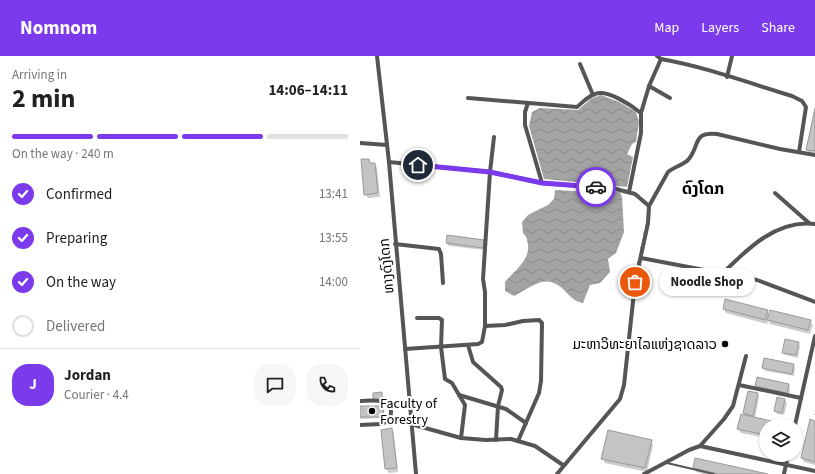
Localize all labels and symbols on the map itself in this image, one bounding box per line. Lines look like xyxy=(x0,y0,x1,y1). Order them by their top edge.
pin xyxy=(401,148,435,182)
courier xyxy=(576,167,616,207)
district label: ດົງໂດກ xyxy=(682,178,724,200)
street label: ທາງດົງໂດກ xyxy=(375,237,399,294)
pin xyxy=(618,265,652,299)
callout: Noodle Shop xyxy=(659,268,755,296)
place label: ມະຫາວິທະຍາໄລແຫ່ງຊາດລາວ xyxy=(572,335,717,355)
marker: ມະຫາວິທະຍາໄລແຫ່ງຊາດລາວ xyxy=(720,339,730,349)
place label: Faculty of Forestry xyxy=(380,394,438,430)
marker: Faculty of Forestry xyxy=(367,406,377,416)

